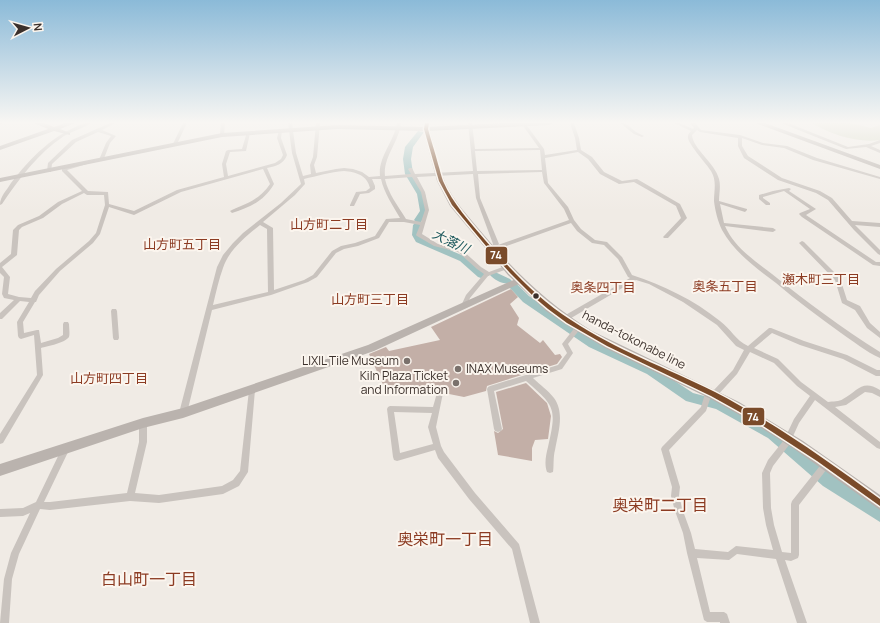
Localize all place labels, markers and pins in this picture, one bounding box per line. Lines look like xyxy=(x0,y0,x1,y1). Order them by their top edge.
unlabelled marker xyxy=(531,291,541,301)
place label: LIXIL Tile Museum xyxy=(302,352,399,369)
marker: LIXIL Tile Museum xyxy=(402,356,412,366)
place label: INAX Museums xyxy=(466,360,548,377)
marker: INAX Museums xyxy=(453,364,463,374)
place label: Kiln Plaza Ticket and Information xyxy=(360,367,448,398)
marker: Kiln Plaza Ticket and Information xyxy=(451,378,461,388)

